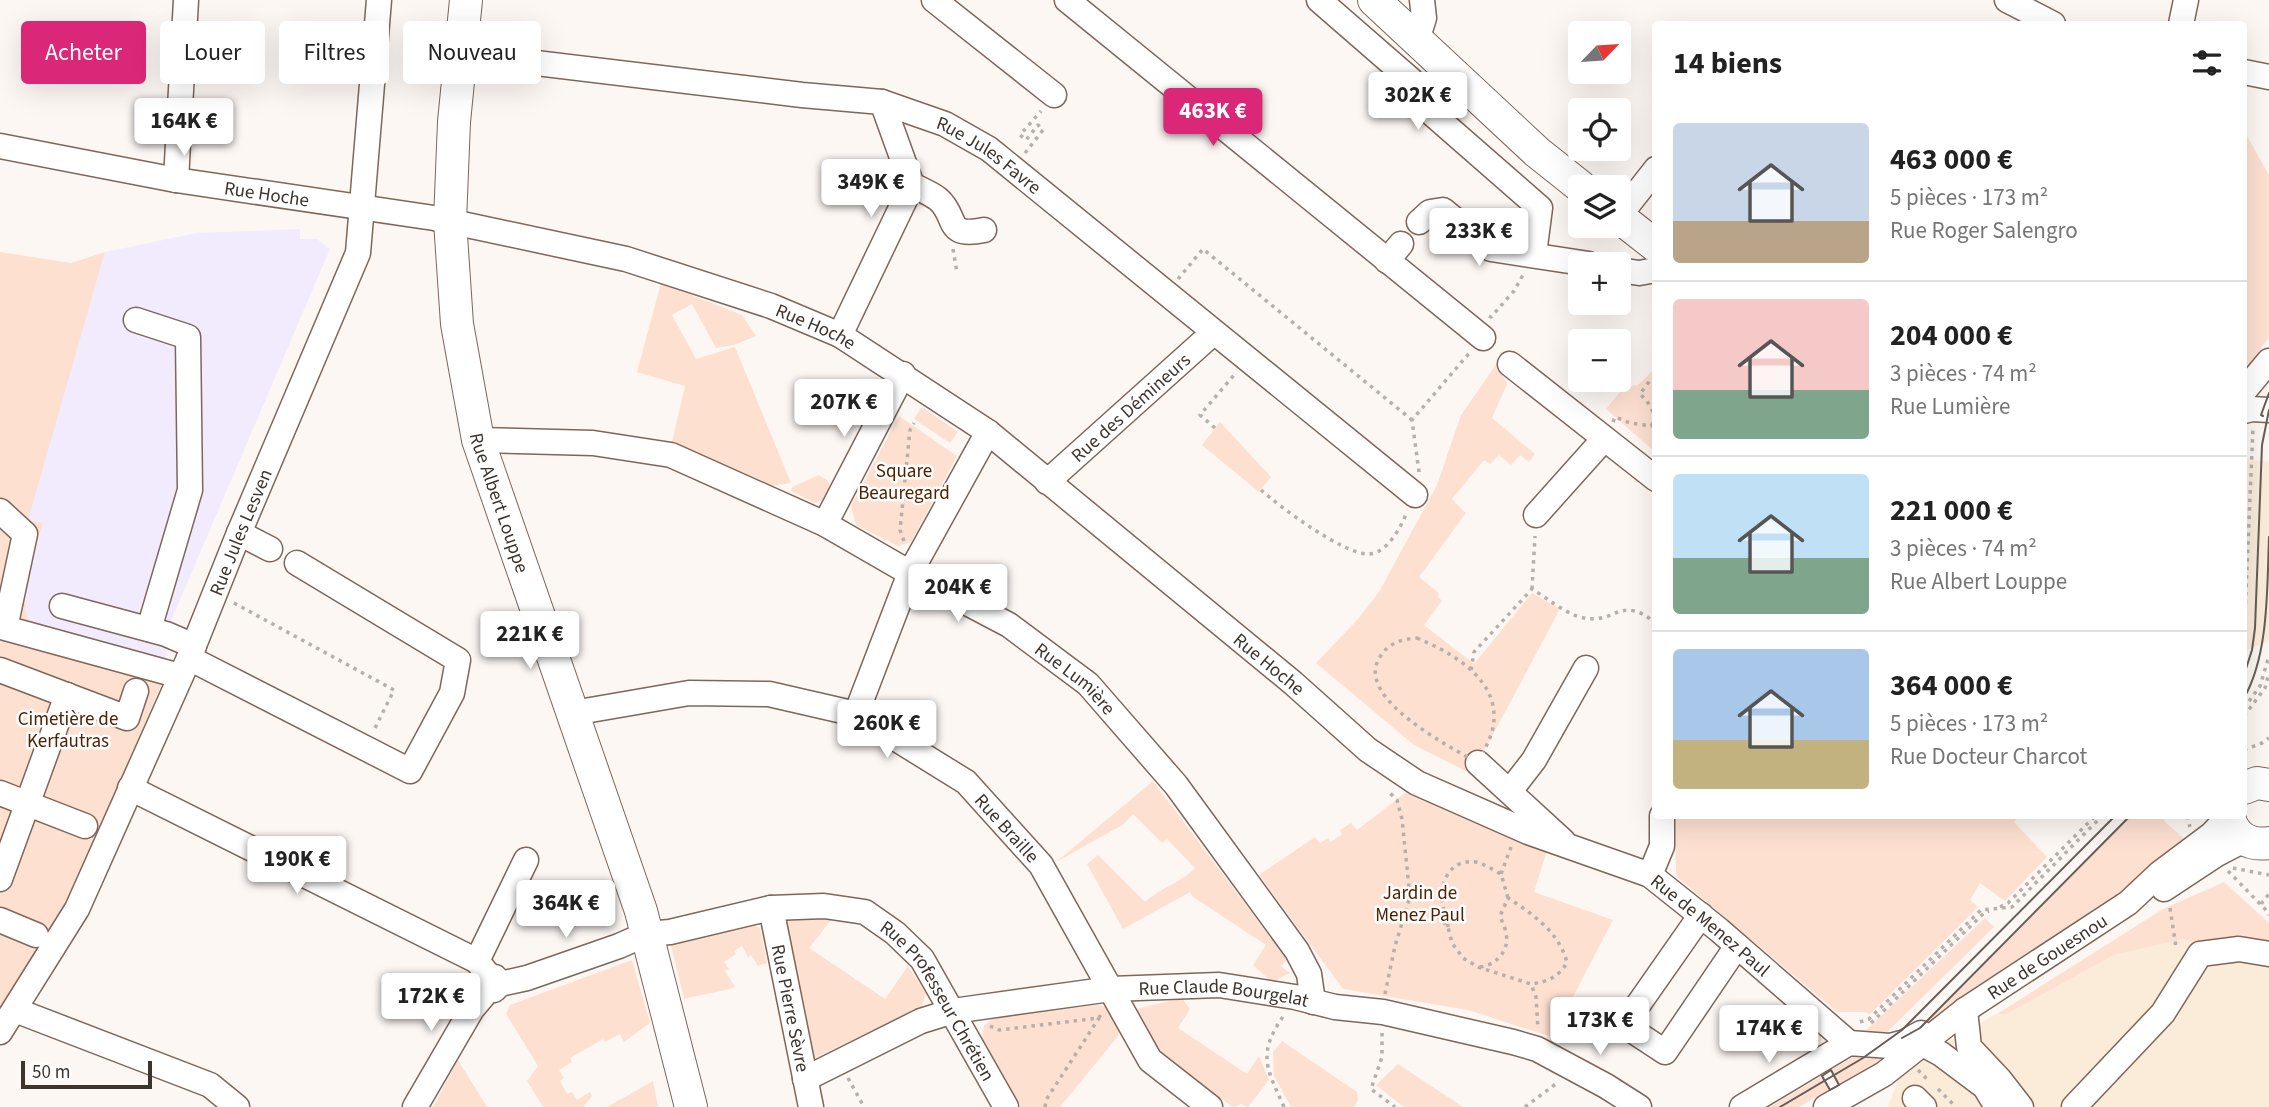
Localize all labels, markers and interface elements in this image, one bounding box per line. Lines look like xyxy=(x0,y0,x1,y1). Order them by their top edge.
chip: Acheter xyxy=(21,21,146,84)
chip: Louer xyxy=(160,21,265,84)
chip: Filtres xyxy=(279,21,389,84)
chip: Nouveau xyxy=(403,21,541,84)
north arrow xyxy=(1568,21,1631,84)
map controls xyxy=(1568,21,1631,392)
text: 14 biens xyxy=(1673,42,1782,85)
icon: filters xyxy=(2188,44,2226,82)
pin: 302K € xyxy=(1361,72,1475,132)
text: 302K € xyxy=(1384,78,1452,111)
pin: 463K € xyxy=(1156,88,1270,148)
text: 463K € xyxy=(1179,94,1247,127)
button: locate xyxy=(1568,98,1631,161)
pin: 164K € xyxy=(127,99,241,158)
text: 164K € xyxy=(150,104,218,137)
street label: Rue Jules Favre xyxy=(933,110,1047,201)
text: 463 000 € xyxy=(1890,138,2013,181)
icon: home xyxy=(1729,151,1813,235)
pin: 349K € xyxy=(814,160,928,219)
text: 349K € xyxy=(837,165,905,198)
street label: Rue Hoche xyxy=(222,175,311,214)
button: layers xyxy=(1568,175,1631,238)
text: 5 pièces · 173 m² xyxy=(1890,181,2048,214)
pin: 233K € xyxy=(1422,208,1536,268)
text: 233K € xyxy=(1445,214,1513,247)
text: Rue Roger Salengro xyxy=(1890,214,2078,247)
button: + xyxy=(1568,252,1631,315)
street label: Rue Hoche xyxy=(771,297,861,357)
text: 204 000 € xyxy=(1890,314,2013,357)
icon: home xyxy=(1729,327,1813,411)
button: − xyxy=(1568,329,1631,392)
street label: Rue des Démineurs xyxy=(1066,347,1197,469)
text: 3 pièces · 74 m² xyxy=(1890,357,2037,390)
pin: 207K € xyxy=(787,380,901,439)
text: 207K € xyxy=(810,385,878,418)
text: Rue Lumière xyxy=(1890,390,2010,423)
street label: Rue Albert Louppe xyxy=(462,431,535,577)
park label: Square Beauregard xyxy=(858,458,950,507)
street label: Rue Jules Lesven xyxy=(203,465,280,600)
text: 221 000 € xyxy=(1890,489,2013,532)
icon: home xyxy=(1729,502,1813,586)
text: 3 pièces · 74 m² xyxy=(1890,532,2037,565)
pin: 204K € xyxy=(901,564,1015,624)
text: Rue Albert Louppe xyxy=(1890,565,2067,598)
text: 204K € xyxy=(924,570,992,603)
pin: 221K € xyxy=(473,612,587,671)
text: 221K € xyxy=(496,617,564,650)
street label: Rue Hoche xyxy=(1227,627,1310,702)
street label: Rue Lumière xyxy=(1029,637,1121,721)
text: 364 000 € xyxy=(1890,664,2013,707)
icon: home xyxy=(1729,677,1813,761)
pin: 260K € xyxy=(830,700,944,760)
park label: Cimetière de Kerfautras xyxy=(18,706,118,755)
text: 260K € xyxy=(853,706,921,739)
text: 5 pièces · 173 m² xyxy=(1890,707,2048,740)
text: Rue Docteur Charcot xyxy=(1890,740,2087,773)
street label: Rue Braille xyxy=(968,788,1045,869)
pin: 190K € xyxy=(240,836,354,896)
text: 190K € xyxy=(263,842,331,875)
street label: Rue de Menez Paul xyxy=(1644,869,1776,984)
pin: 364K € xyxy=(509,880,623,940)
park label: Jardin de Menez Paul xyxy=(1375,880,1465,929)
text: 364K € xyxy=(532,886,600,919)
street label: Rue de Gouesnou xyxy=(1982,908,2113,1007)
street label: Rue Professeur Chrétien xyxy=(874,915,1001,1086)
street label: Rue Pierre Sèvre xyxy=(764,942,816,1075)
street label: Rue Claude Bourgelat xyxy=(1138,973,1312,1015)
pin: 172K € xyxy=(374,974,488,1033)
text: 172K € xyxy=(397,979,465,1012)
pin: 173K € xyxy=(1543,998,1657,1057)
text: 173K € xyxy=(1566,1003,1634,1036)
pin: 174K € xyxy=(1712,1006,1826,1065)
text: 174K € xyxy=(1735,1011,1803,1044)
scale bar xyxy=(21,1058,152,1090)
text: 50 m xyxy=(32,1059,70,1086)

